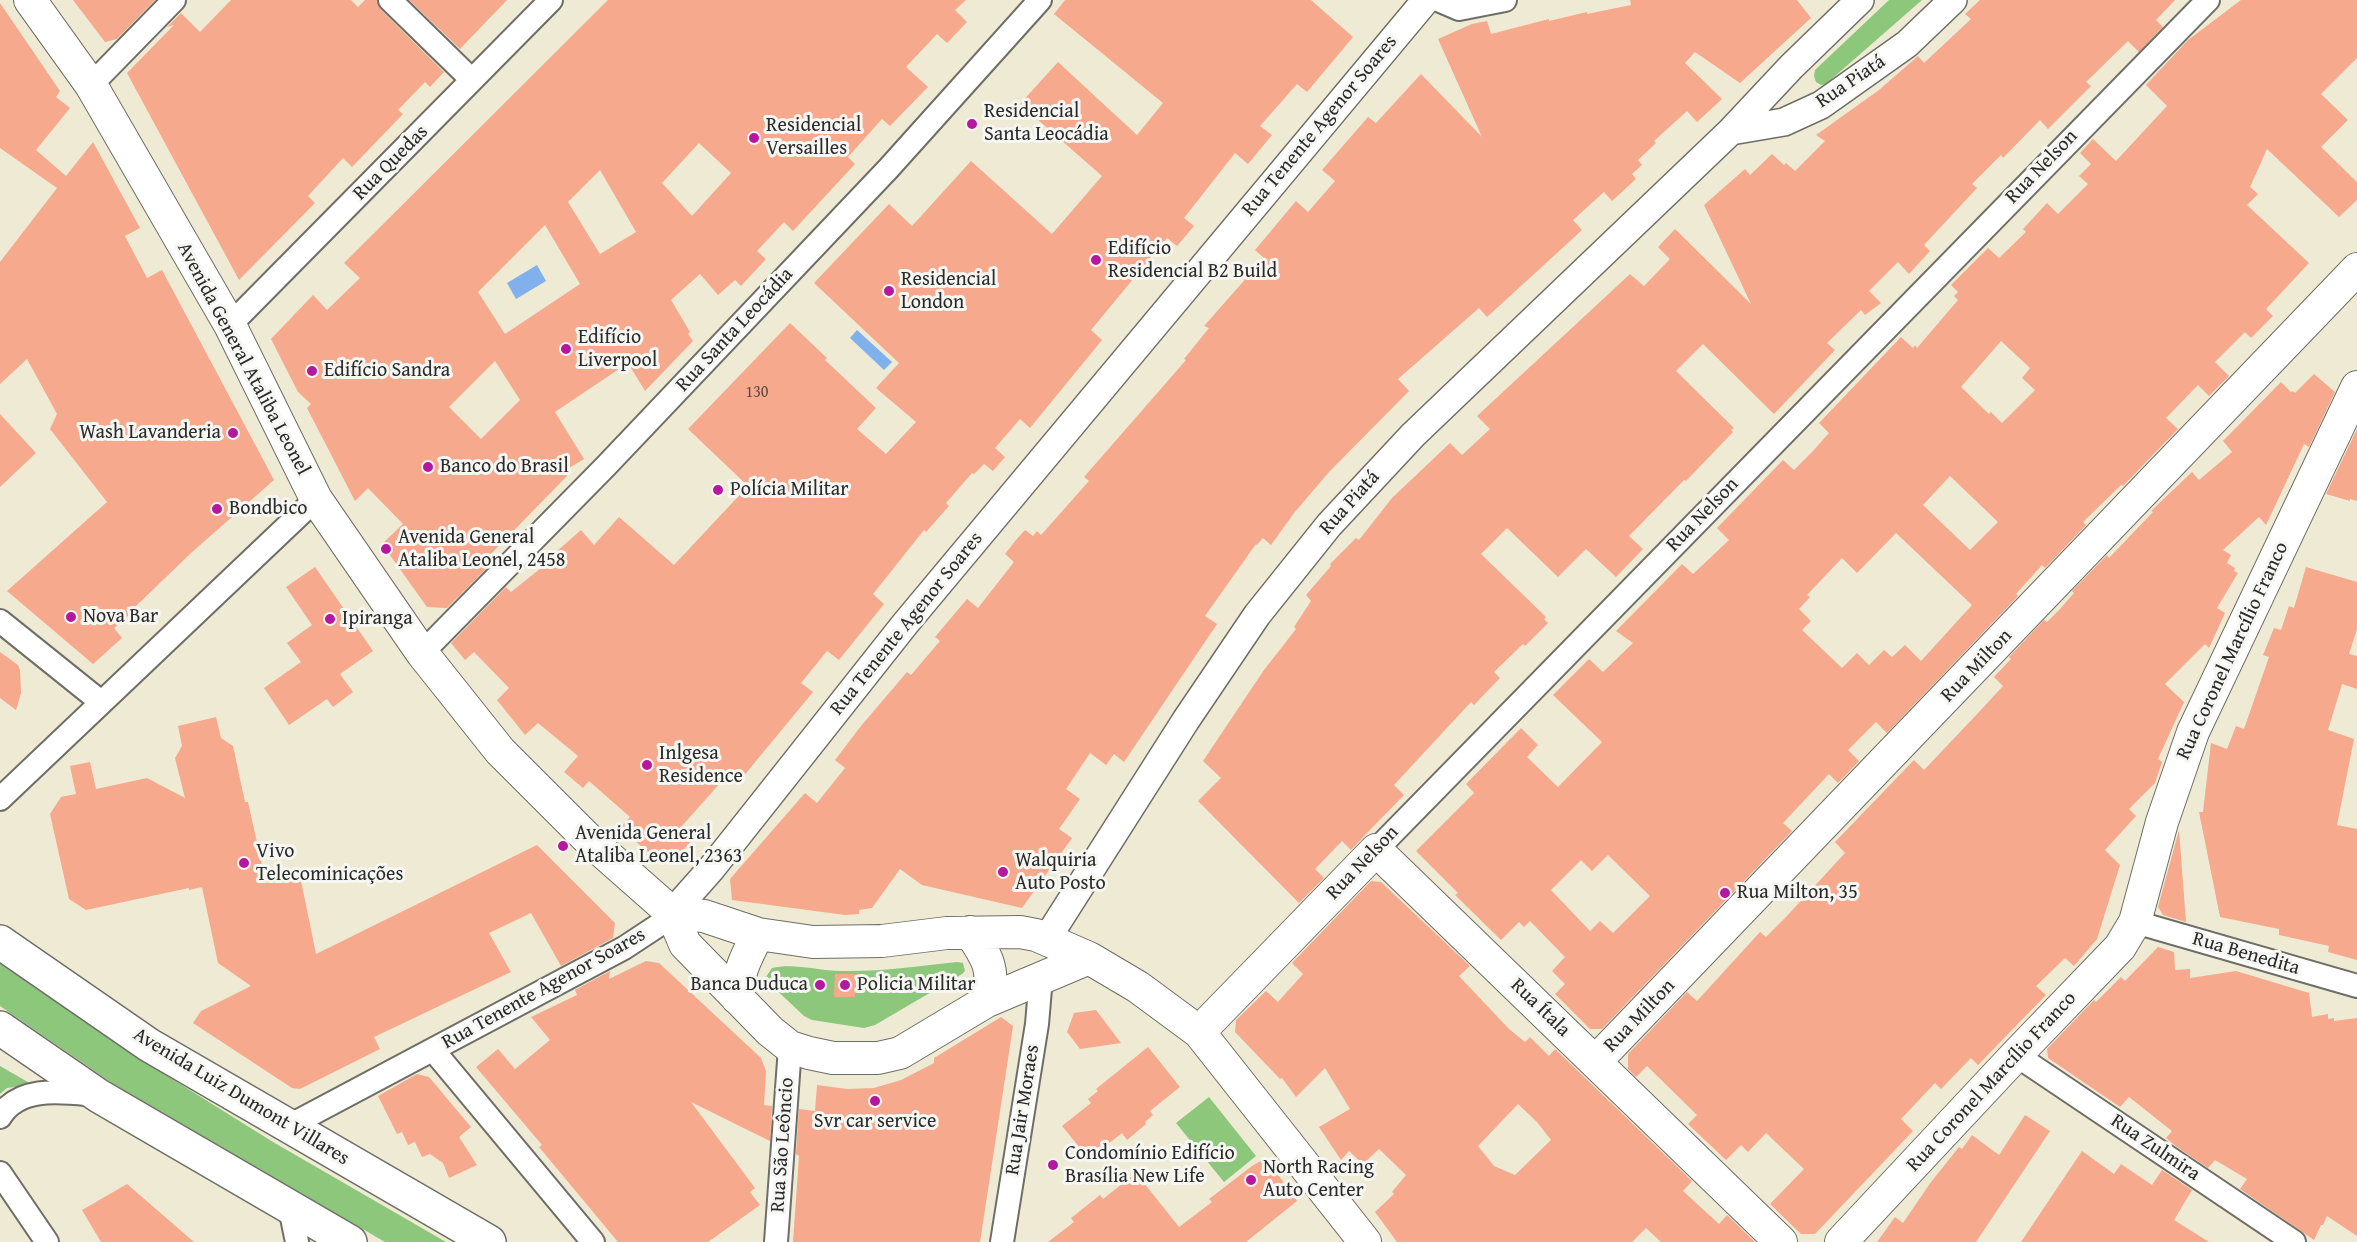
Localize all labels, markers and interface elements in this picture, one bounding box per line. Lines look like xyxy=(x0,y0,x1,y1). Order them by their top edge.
street label: Rua Tenente Agenor Soares xyxy=(1237,31,1403,221)
street label: Rua Piatá xyxy=(1812,50,1890,114)
place label: Residencial Santa Leocádia xyxy=(984,100,1109,147)
place label: Residencial Versailles xyxy=(766,114,861,161)
marker: Residencial Santa Leocádia xyxy=(965,117,979,131)
street label: Rua Quedas xyxy=(348,120,434,206)
street label: Rua Nelson xyxy=(2001,125,2083,209)
marker: Residencial Versailles xyxy=(747,131,761,145)
place label: Edifício Residencial B2 Build xyxy=(1108,237,1277,284)
street label: Avenida General Ataliba Leonel xyxy=(171,238,315,480)
marker: Edifício Residencial B2 Build xyxy=(1089,253,1103,267)
street label: Rua Santa Leocádia xyxy=(671,263,799,397)
place label: Residencial London xyxy=(901,268,996,315)
marker: Residencial London xyxy=(882,284,896,298)
place label: Edifício Liverpool xyxy=(578,326,657,373)
marker: Edifício Liverpool xyxy=(559,342,573,356)
place label: Edifício Sandra xyxy=(324,359,450,383)
marker: Edifício Sandra xyxy=(305,364,319,378)
house number: 130 xyxy=(745,383,769,403)
place label: Wash Lavanderia xyxy=(79,421,221,445)
marker: Wash Lavanderia xyxy=(226,426,240,440)
place label: Banco do Brasil xyxy=(440,455,569,479)
marker: Banco do Brasil xyxy=(421,460,435,474)
street label: Rua Piatá xyxy=(1315,466,1385,540)
street label: Rua Nelson xyxy=(1662,473,1744,557)
place label: Polícia Militar xyxy=(730,478,849,502)
marker: Polícia Militar xyxy=(711,483,725,497)
place label: Bondbico xyxy=(229,497,307,521)
marker: Bondbico xyxy=(210,502,224,516)
place label: Avenida General Ataliba Leonel, 2458 xyxy=(398,526,565,573)
street label: Rua Tenente Agenor Soares xyxy=(826,527,988,721)
street label: Rua Coronel Marcílio Franco xyxy=(2172,538,2294,764)
marker: Avenida General Ataliba Leonel, 2458 xyxy=(379,542,393,556)
place label: Nova Bar xyxy=(83,605,158,629)
place label: Ipiranga xyxy=(342,607,413,631)
marker: Nova Bar xyxy=(64,610,78,624)
marker: Ipiranga xyxy=(323,612,337,626)
street label: Rua Milton xyxy=(1936,624,2018,708)
place label: Inlgesa Residence xyxy=(659,742,743,789)
marker: Inlgesa Residence xyxy=(640,758,654,772)
street label: Rua Nelson xyxy=(1322,821,1404,905)
place label: Avenida General Ataliba Leonel, 2363 xyxy=(575,822,742,869)
marker: Avenida General Ataliba Leonel, 2363 xyxy=(556,839,570,853)
place label: Vivo Telecominicações xyxy=(256,840,403,887)
place label: Walquiria Auto Posto xyxy=(1015,849,1106,896)
marker: Vivo Telecominicações xyxy=(237,856,251,870)
marker: Walquiria Auto Posto xyxy=(996,865,1010,879)
place label: Rua Milton, 35 xyxy=(1737,881,1858,905)
marker: Rua Milton, 35 xyxy=(1718,886,1732,900)
street label: Rua Tenente Agenor Soares xyxy=(438,923,650,1055)
street label: Rua Benedita xyxy=(2190,927,2302,981)
place label: Banca Duduca xyxy=(690,973,808,997)
place label: Policia Militar xyxy=(857,973,976,997)
street label: Rua Ítala xyxy=(1505,974,1575,1042)
street label: Rua Milton xyxy=(1599,974,1681,1058)
marker: Banca Duduca xyxy=(813,978,827,992)
marker: Policia Militar xyxy=(838,978,852,992)
street label: Rua Coronel Marcílio Franco xyxy=(1902,987,2082,1177)
street label: Avenida Luiz Dumont Villares xyxy=(129,1023,353,1171)
street label: Rua Jair Moraes xyxy=(1001,1043,1045,1177)
street label: Rua São Leôncio xyxy=(766,1077,800,1213)
marker: Svr car service xyxy=(868,1094,882,1108)
street label: Rua Zulmira xyxy=(2106,1109,2204,1187)
place label: Svr car service xyxy=(814,1110,936,1134)
place label: Condomínio Edifício Brasília New Life xyxy=(1065,1142,1235,1189)
place label: North Racing Auto Center xyxy=(1263,1156,1374,1203)
marker: Condomínio Edifício Brasília New Life xyxy=(1046,1158,1060,1172)
marker: North Racing Auto Center xyxy=(1244,1173,1258,1187)

